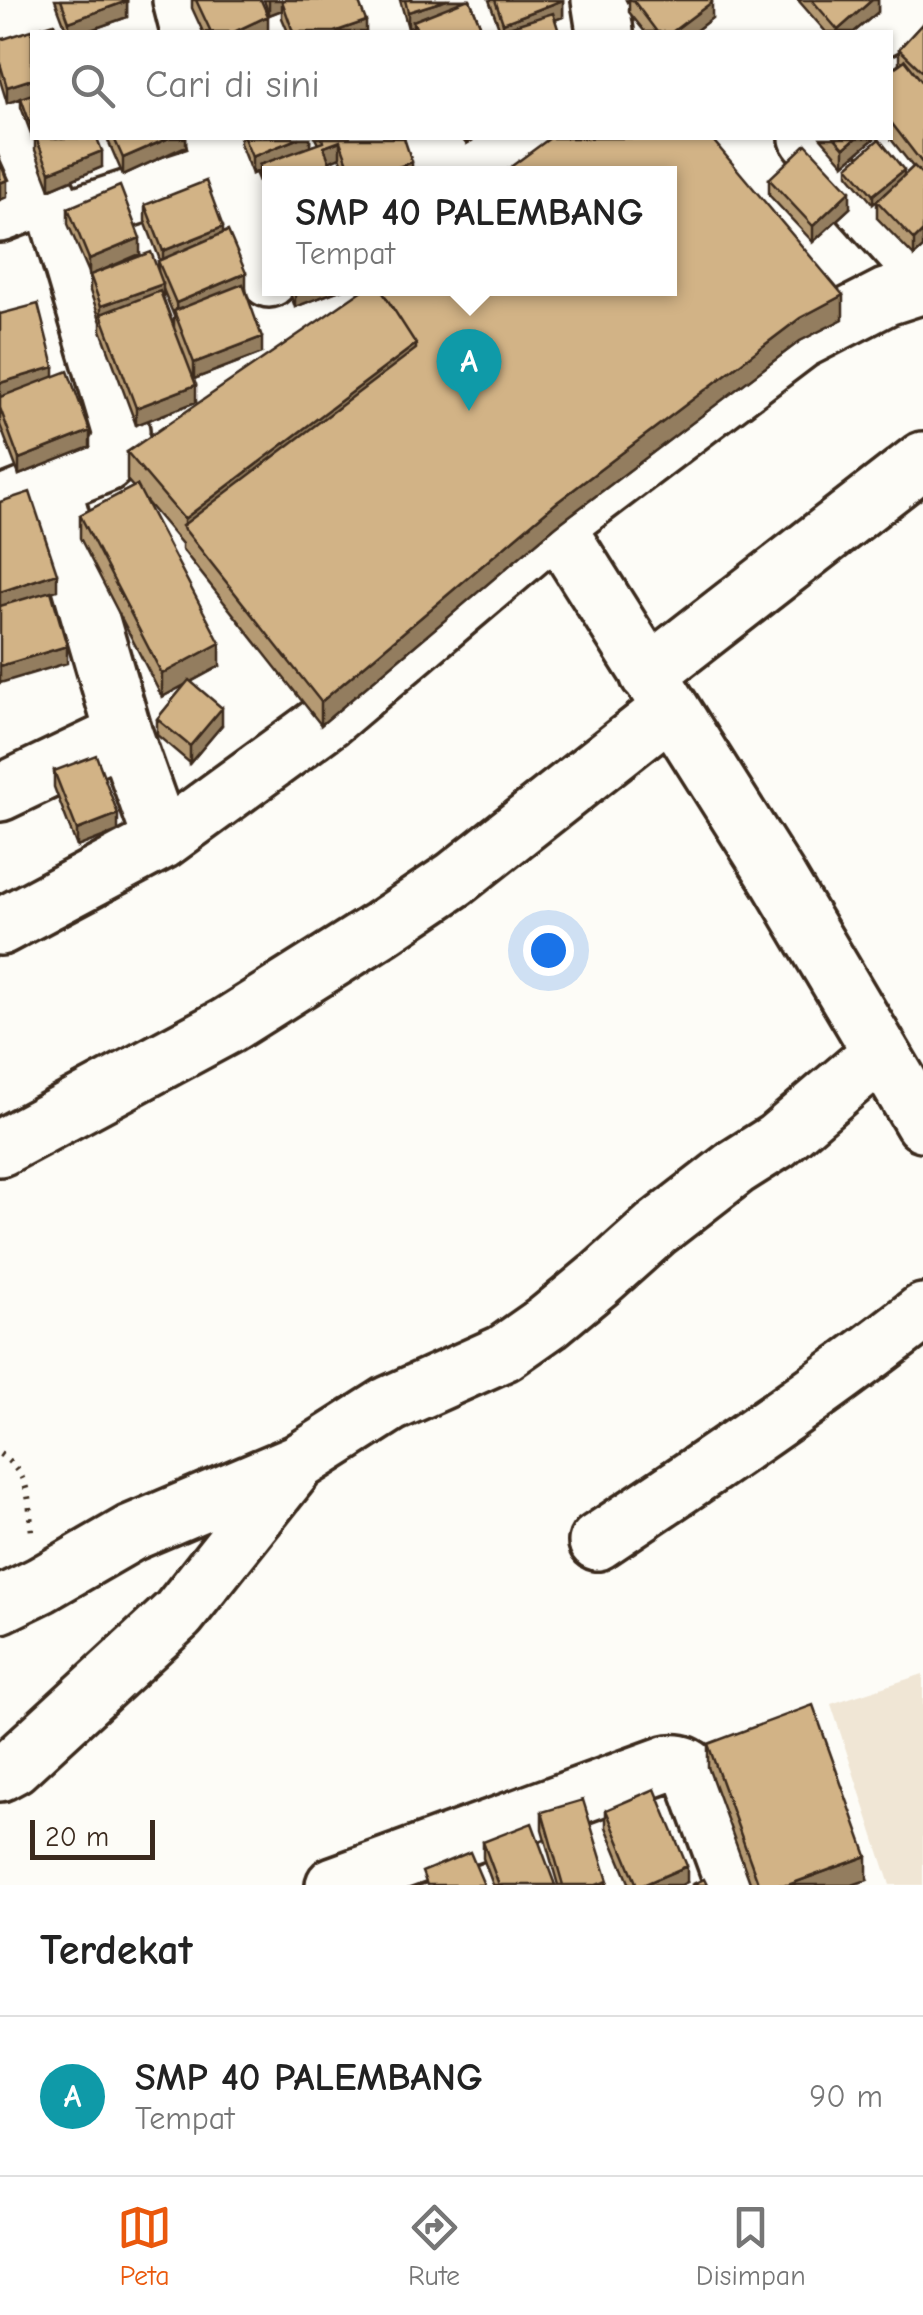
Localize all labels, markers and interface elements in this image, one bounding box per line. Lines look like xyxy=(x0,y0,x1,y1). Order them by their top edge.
search box xyxy=(30,30,893,140)
icon: search xyxy=(65,58,120,113)
text: Cari di sini xyxy=(145,63,320,107)
popup xyxy=(262,166,677,296)
text: SMP 40 PALEMBANG xyxy=(296,191,643,235)
text: Tempat xyxy=(296,235,395,272)
pin: A xyxy=(436,328,502,411)
your location xyxy=(523,925,574,976)
scale bar xyxy=(30,1815,155,1860)
text: 20 m xyxy=(45,1821,109,1853)
text: Terdekat xyxy=(40,1926,192,1975)
text: SMP 40 PALEMBANG xyxy=(135,2056,483,2100)
text: A xyxy=(64,2078,81,2115)
text: 90 m xyxy=(809,2078,883,2115)
text: Tempat xyxy=(135,2100,234,2137)
tab: Peta xyxy=(117,2200,172,2292)
tab: Rute xyxy=(407,2200,462,2292)
tab: Disimpan xyxy=(696,2200,806,2292)

